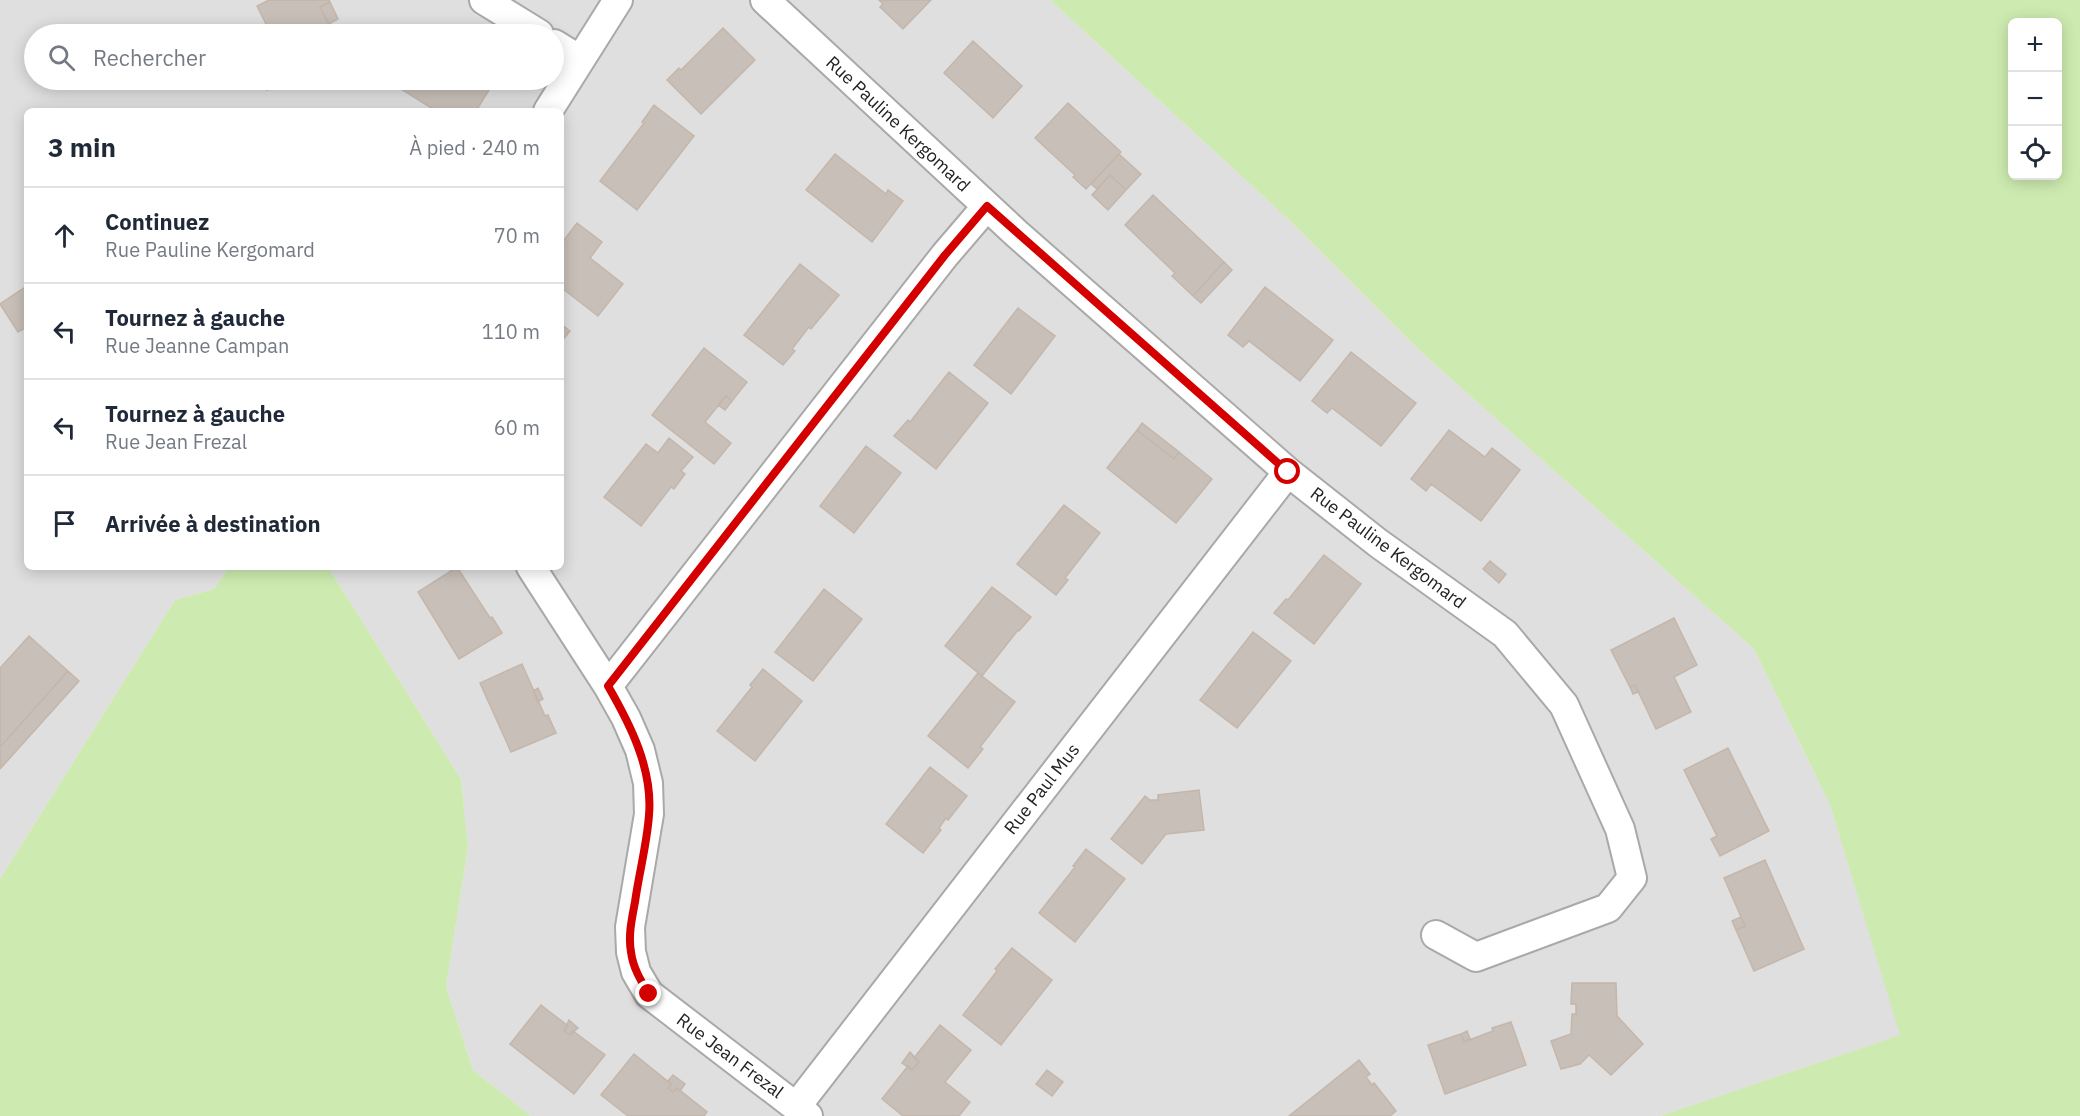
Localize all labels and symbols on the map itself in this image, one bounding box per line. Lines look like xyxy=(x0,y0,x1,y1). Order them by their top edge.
street label: Rue Pauline Kergomard xyxy=(821,51,975,196)
route start xyxy=(1274,458,1300,484)
street label: Rue Pauline Kergomard xyxy=(1306,482,1471,614)
street label: Rue Paul Mus xyxy=(999,739,1084,839)
route end xyxy=(635,980,661,1006)
street label: Rue Jean Frezal xyxy=(672,1008,788,1103)

